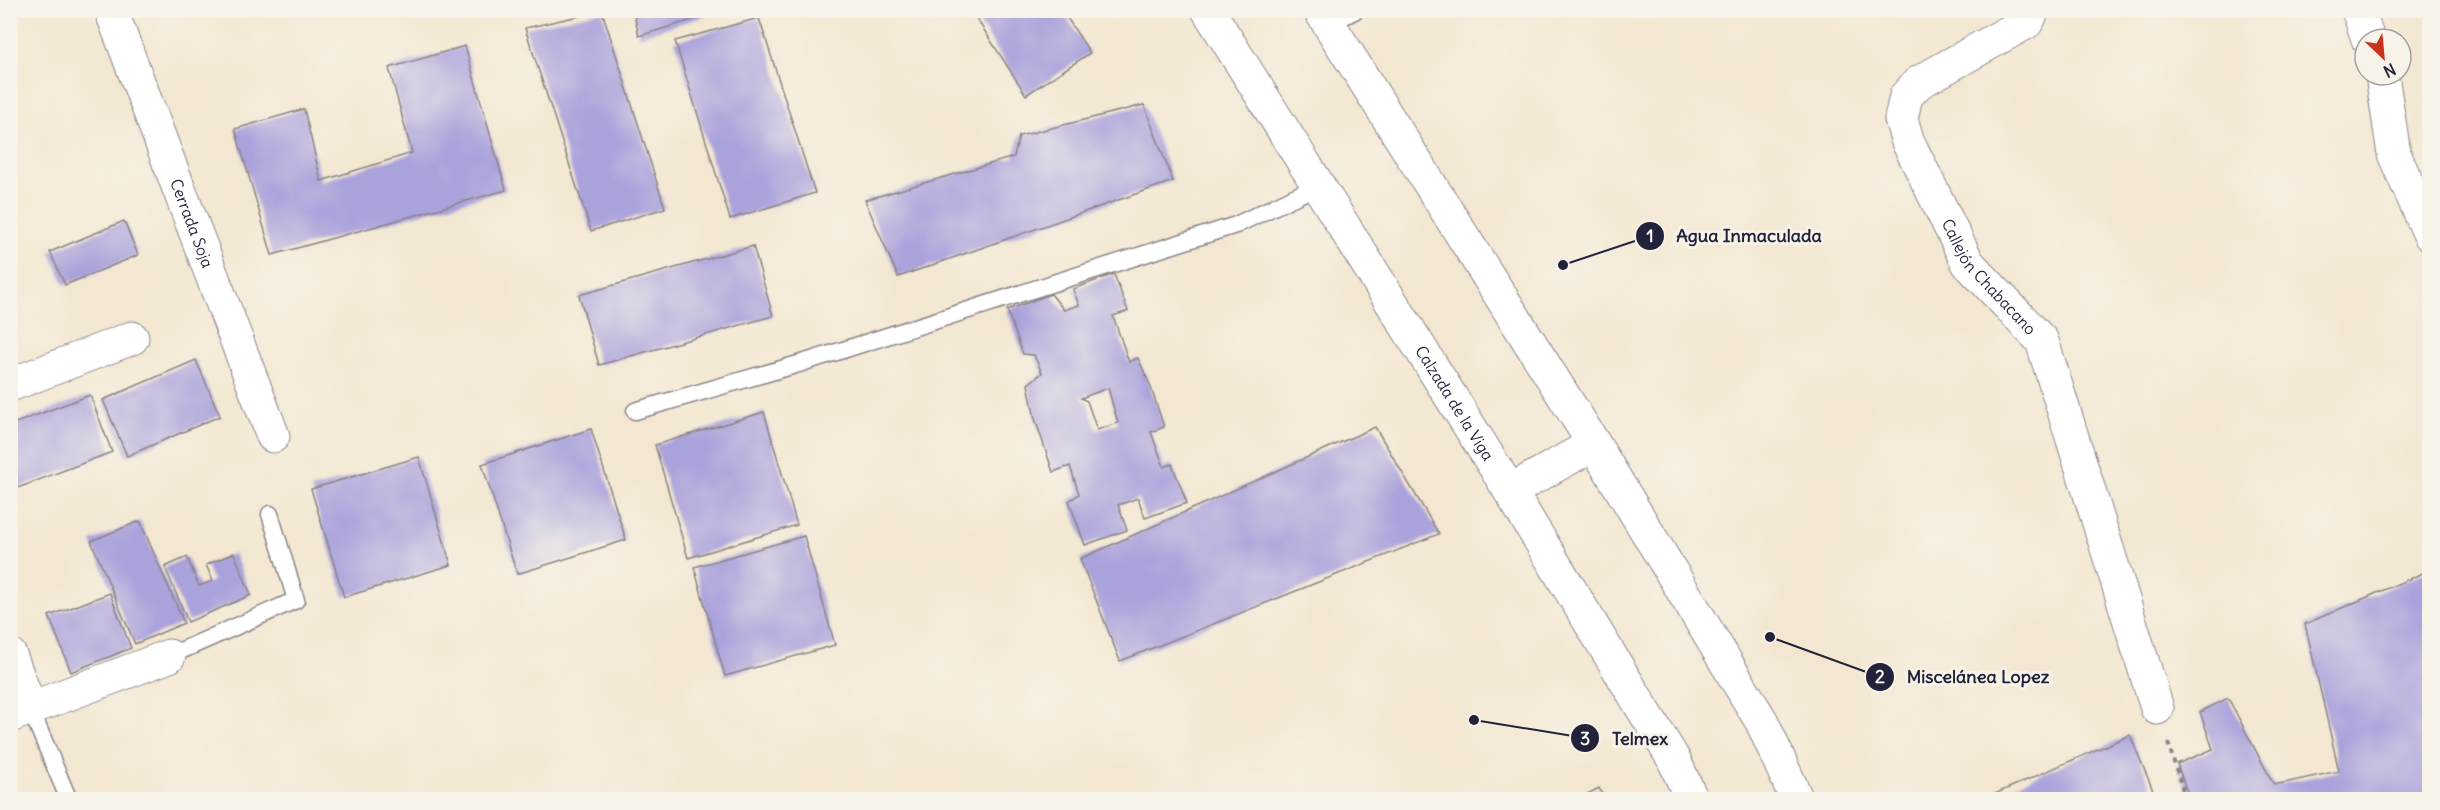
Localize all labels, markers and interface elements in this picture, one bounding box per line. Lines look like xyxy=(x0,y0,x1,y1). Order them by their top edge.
north arrow xyxy=(2353,27,2413,87)
text: N xyxy=(2380,59,2399,82)
street label: Cerrada Soja xyxy=(166,176,218,270)
street label: Callejón Chabacano xyxy=(1938,215,2041,339)
callout: Agua Inmaculada xyxy=(1635,218,1834,254)
text: 1 xyxy=(1646,224,1654,247)
text: Agua Inmaculada xyxy=(1676,224,1822,247)
street label: Calzada de la Viga xyxy=(1411,342,1498,464)
callout: Miscelánea Lopez xyxy=(1865,659,2061,695)
text: 2 xyxy=(1875,665,1885,688)
text: Miscelánea Lopez xyxy=(1907,665,2050,688)
callout: Telmex xyxy=(1570,720,1680,756)
text: 3 xyxy=(1580,727,1590,750)
text: Telmex xyxy=(1612,727,1668,750)

